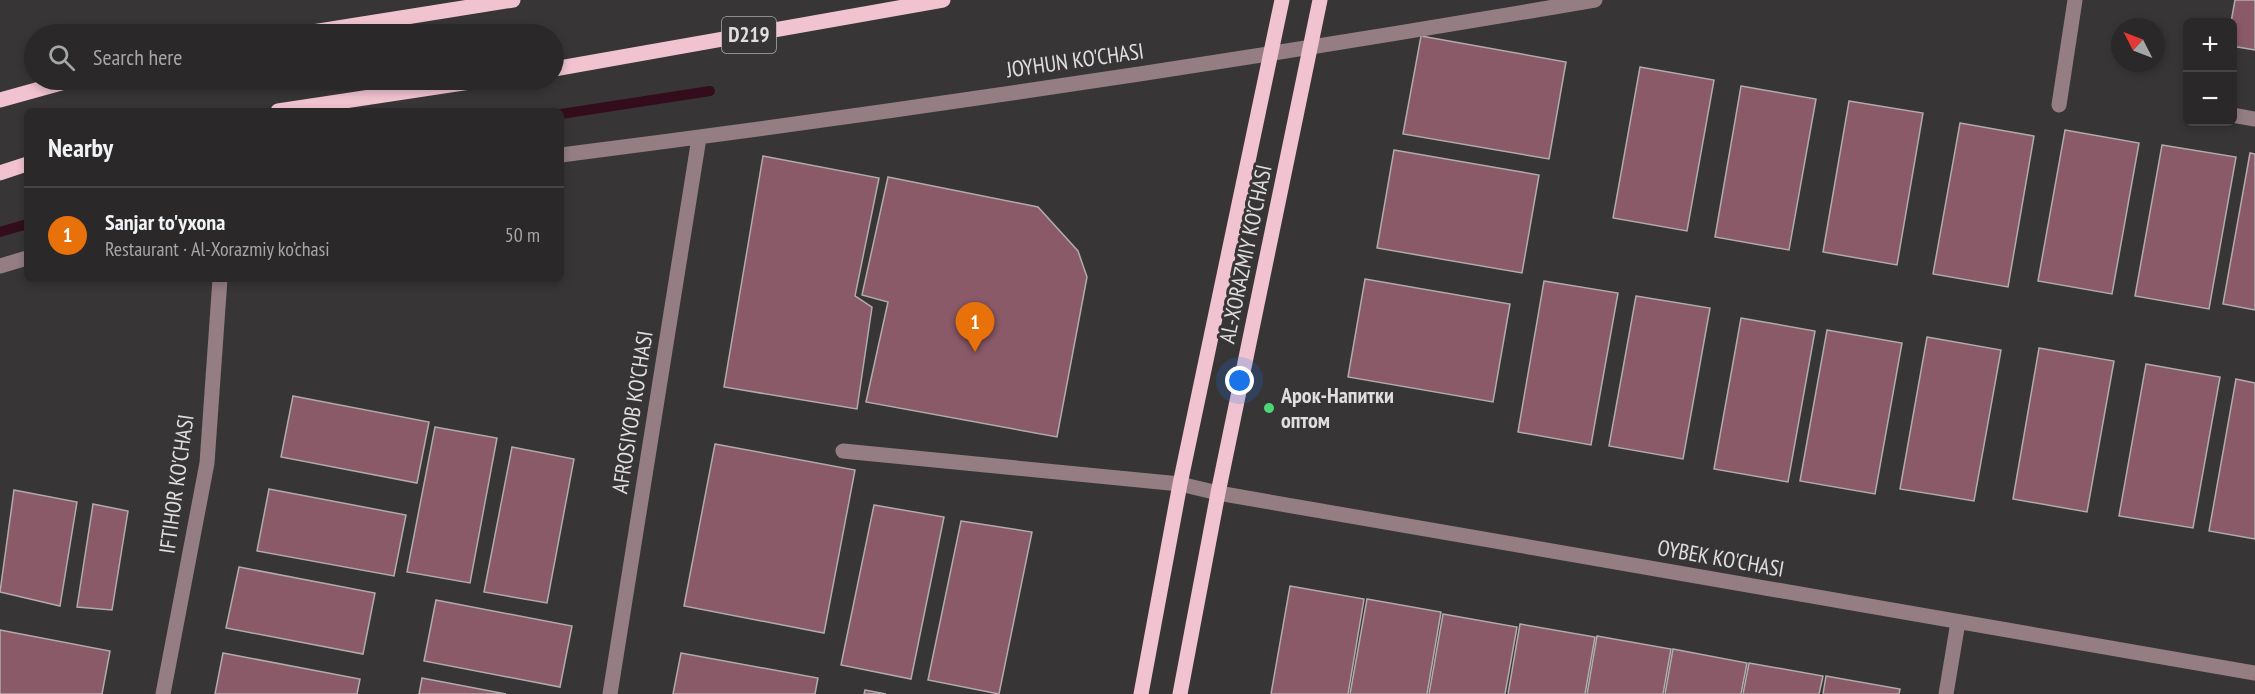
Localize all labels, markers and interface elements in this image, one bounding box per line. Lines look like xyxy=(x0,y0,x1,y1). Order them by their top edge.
road number: D219 xyxy=(722,17,776,53)
north arrow xyxy=(2111,18,2165,72)
map controls xyxy=(2183,18,2237,126)
button: + xyxy=(2183,18,2237,72)
search box xyxy=(24,24,564,90)
street label: JOYHUN KO'CHASI xyxy=(1004,37,1145,84)
icon: search xyxy=(45,41,78,74)
text: Search here xyxy=(93,43,182,71)
button: − xyxy=(2183,72,2237,126)
text: Nearby xyxy=(48,131,113,164)
street label: AL-XORAZMIY KO’CHASI xyxy=(1212,162,1278,346)
text: Sanjar to'yxona xyxy=(105,208,225,236)
text: 1 xyxy=(63,222,72,248)
text: 50 m xyxy=(505,222,540,248)
text: Restaurant · Al-Xorazmiy ko’chasi xyxy=(105,236,330,262)
pin: 1 xyxy=(956,302,994,352)
street label: AFROSIYOB KO'CHASI xyxy=(605,329,659,495)
your location xyxy=(1225,366,1254,395)
place label: Арок-Напитки оптом xyxy=(1280,381,1394,434)
marker: Арок-Напитки оптом xyxy=(1262,401,1276,415)
street label: IFTIHOR KO'CHASI xyxy=(152,413,200,555)
street label: OYBEK KO'CHASI xyxy=(1656,533,1786,583)

